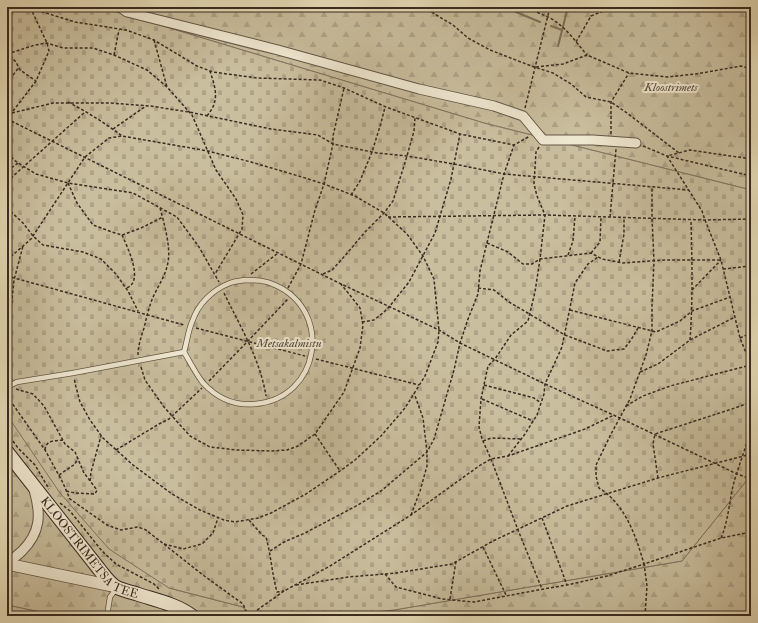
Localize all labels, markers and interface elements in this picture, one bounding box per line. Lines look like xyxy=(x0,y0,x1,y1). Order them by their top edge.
park label: Kloostrimets xyxy=(643,80,698,95)
park label: Metsakalmistu xyxy=(256,336,322,351)
street label: KLOOSTRIMETSA TEE xyxy=(38,494,140,602)

